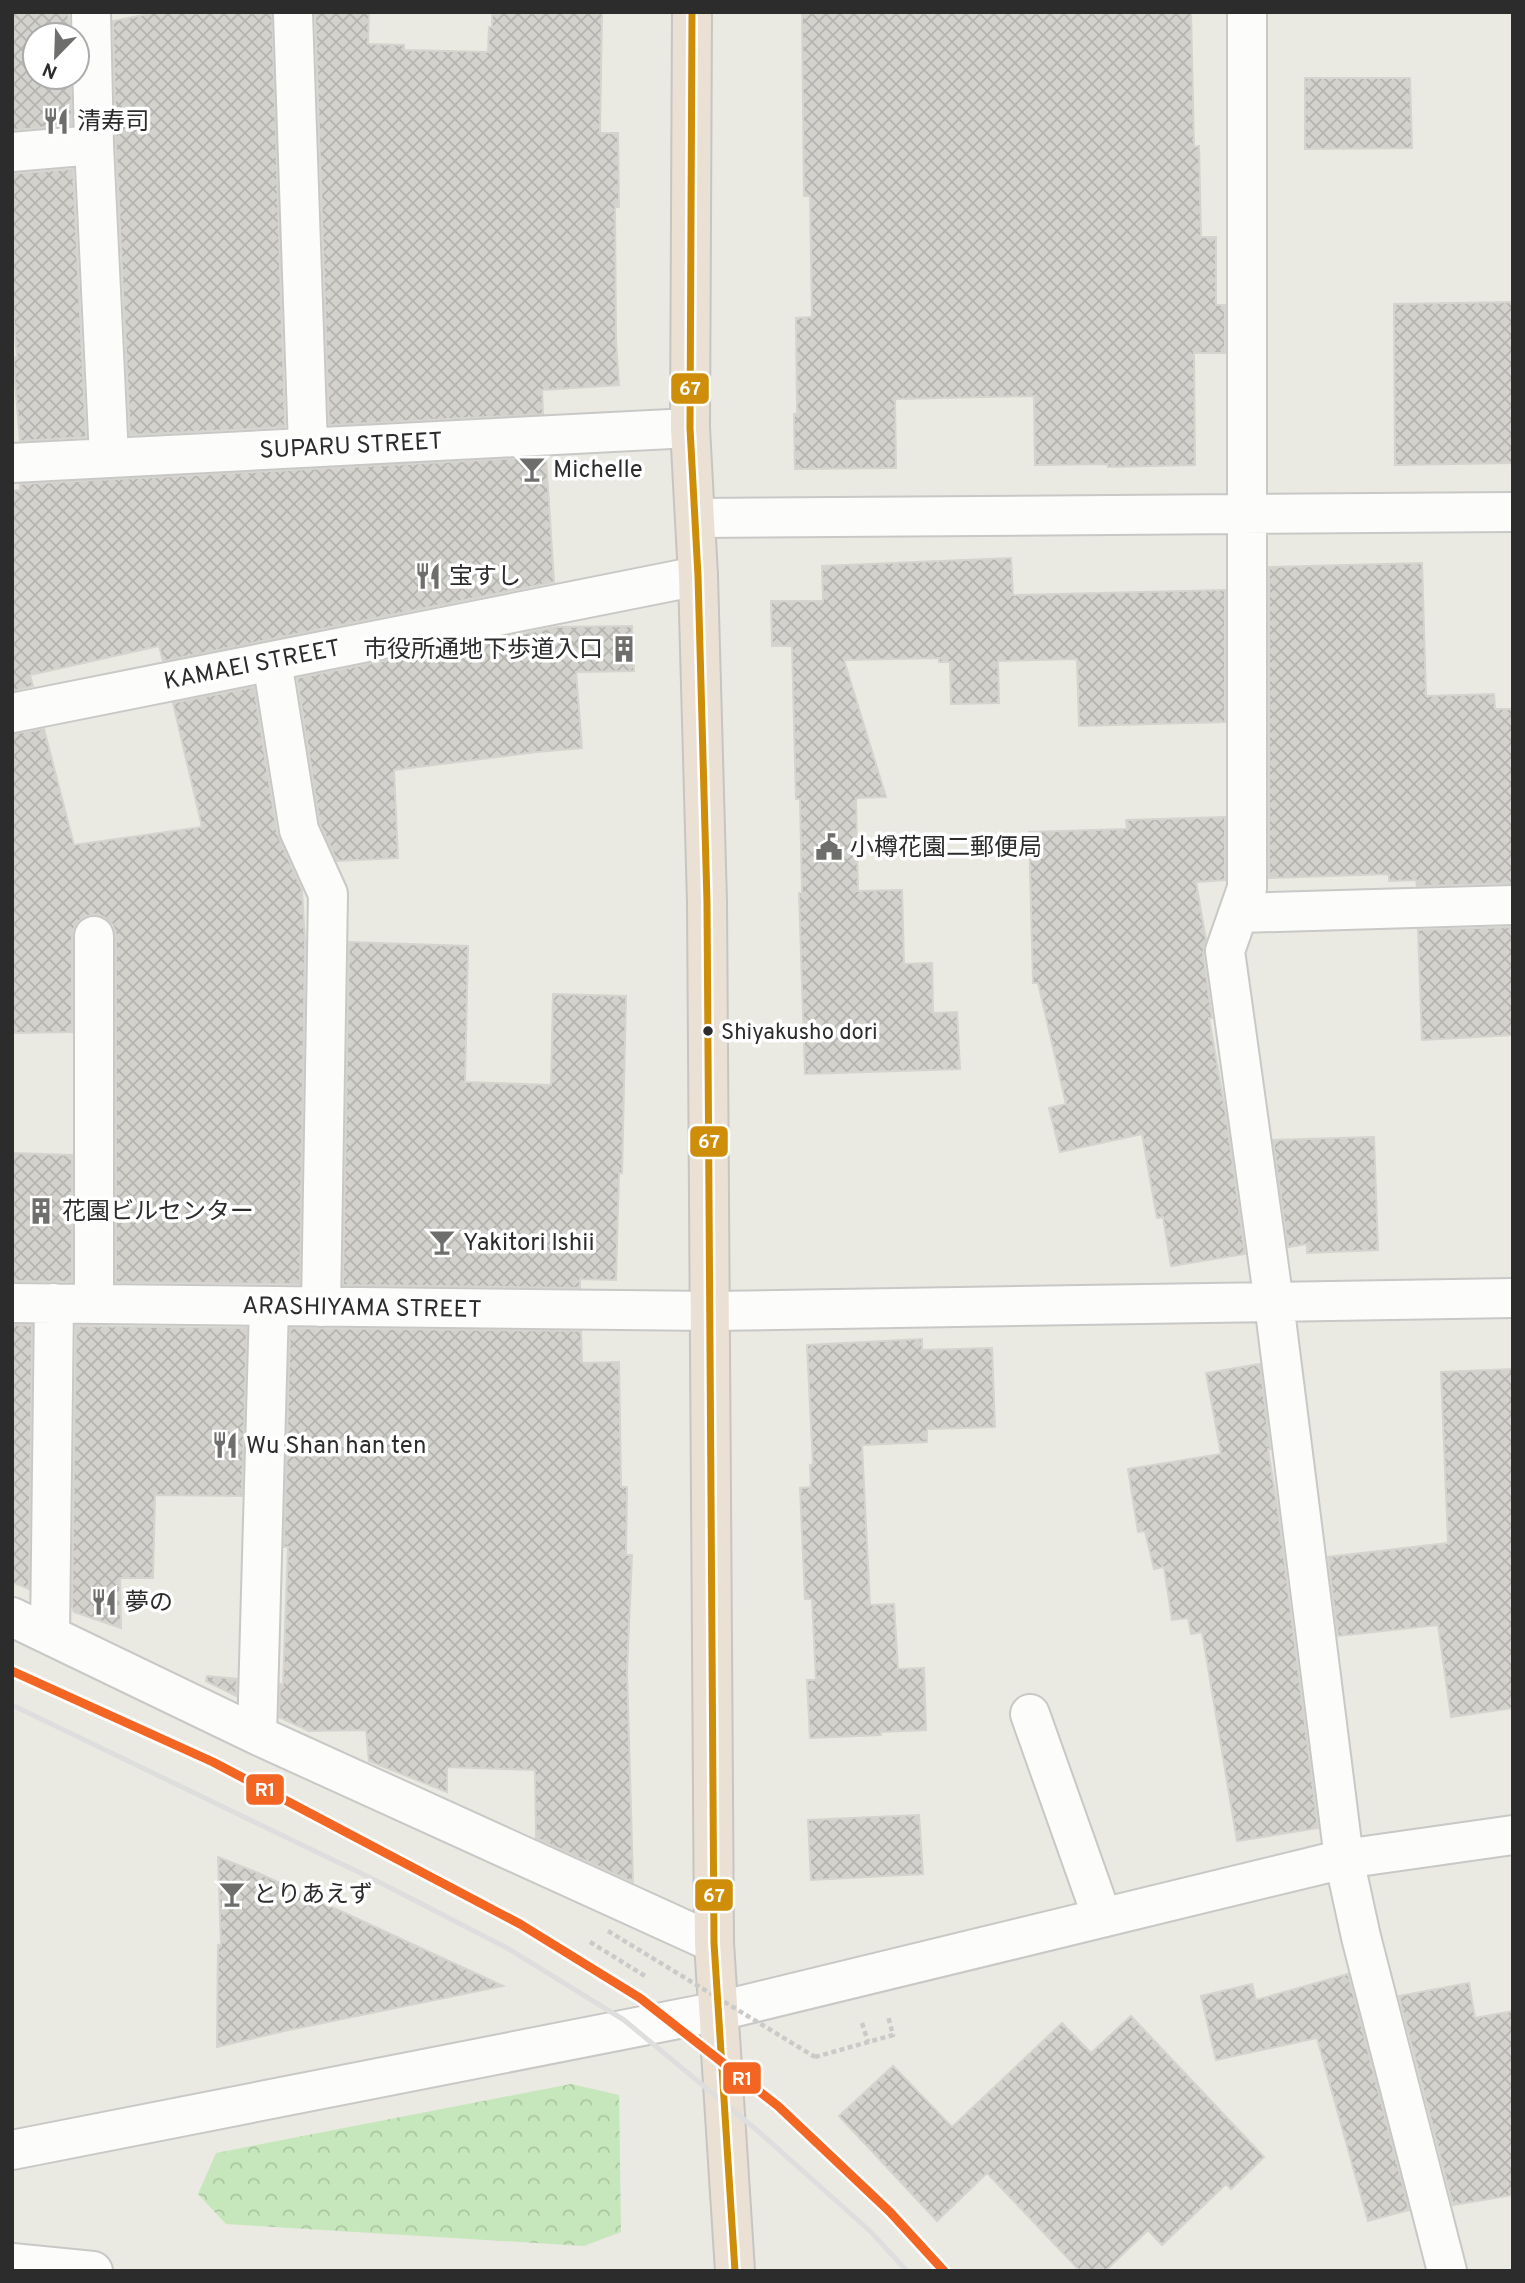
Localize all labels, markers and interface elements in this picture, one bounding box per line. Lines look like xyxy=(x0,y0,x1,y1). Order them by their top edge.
north arrow xyxy=(21,21,91,91)
text: N xyxy=(39,56,61,84)
restaurant icon: 清寿司 xyxy=(41,106,71,136)
place label: 清寿司 xyxy=(77,108,149,138)
line badge: 67 xyxy=(670,372,710,405)
text: 67 xyxy=(679,378,701,402)
street label: SUPARU STREET xyxy=(259,427,444,467)
bar icon: Michelle xyxy=(517,454,547,484)
place label: Michelle xyxy=(553,456,643,486)
restaurant icon: 宝すし xyxy=(413,561,443,591)
place label: 宝すし xyxy=(449,563,521,593)
street label: KAMAEI STREET xyxy=(162,634,343,698)
building icon: 市役所通地下歩道入口 xyxy=(609,634,639,664)
place label: 市役所通地下歩道入口 xyxy=(363,636,603,666)
public building icon: 小樽花園二郵便局 xyxy=(814,832,844,862)
place label: 小樽花園二郵便局 xyxy=(850,834,1042,864)
place label: Shiyakusho dori xyxy=(721,1020,878,1047)
marker: Shiyakusho dori xyxy=(701,1024,715,1038)
line badge: 67 xyxy=(689,1125,729,1158)
text: 67 xyxy=(698,1131,720,1155)
building icon: 花園ビルセンター xyxy=(26,1196,56,1226)
place label: 花園ビルセンター xyxy=(62,1198,254,1228)
bar icon: Yakitori Ishii xyxy=(427,1227,457,1257)
place label: Yakitori Ishii xyxy=(463,1229,595,1259)
street label: ARASHIYAMA STREET xyxy=(242,1292,482,1326)
restaurant icon: Wu Shan han ten xyxy=(210,1430,240,1460)
place label: Wu Shan han ten xyxy=(246,1432,427,1462)
restaurant icon: 夢の xyxy=(89,1587,119,1617)
place label: 夢の xyxy=(125,1589,173,1619)
line badge: R1 xyxy=(245,1773,285,1806)
text: R1 xyxy=(255,1779,275,1803)
line badge: 67 xyxy=(694,1878,734,1912)
bar icon: とりあえず xyxy=(217,1879,247,1909)
place label: とりあえず xyxy=(253,1881,373,1911)
text: 67 xyxy=(703,1885,725,1909)
line badge: R1 xyxy=(722,2061,762,2095)
text: R1 xyxy=(732,2068,752,2092)

